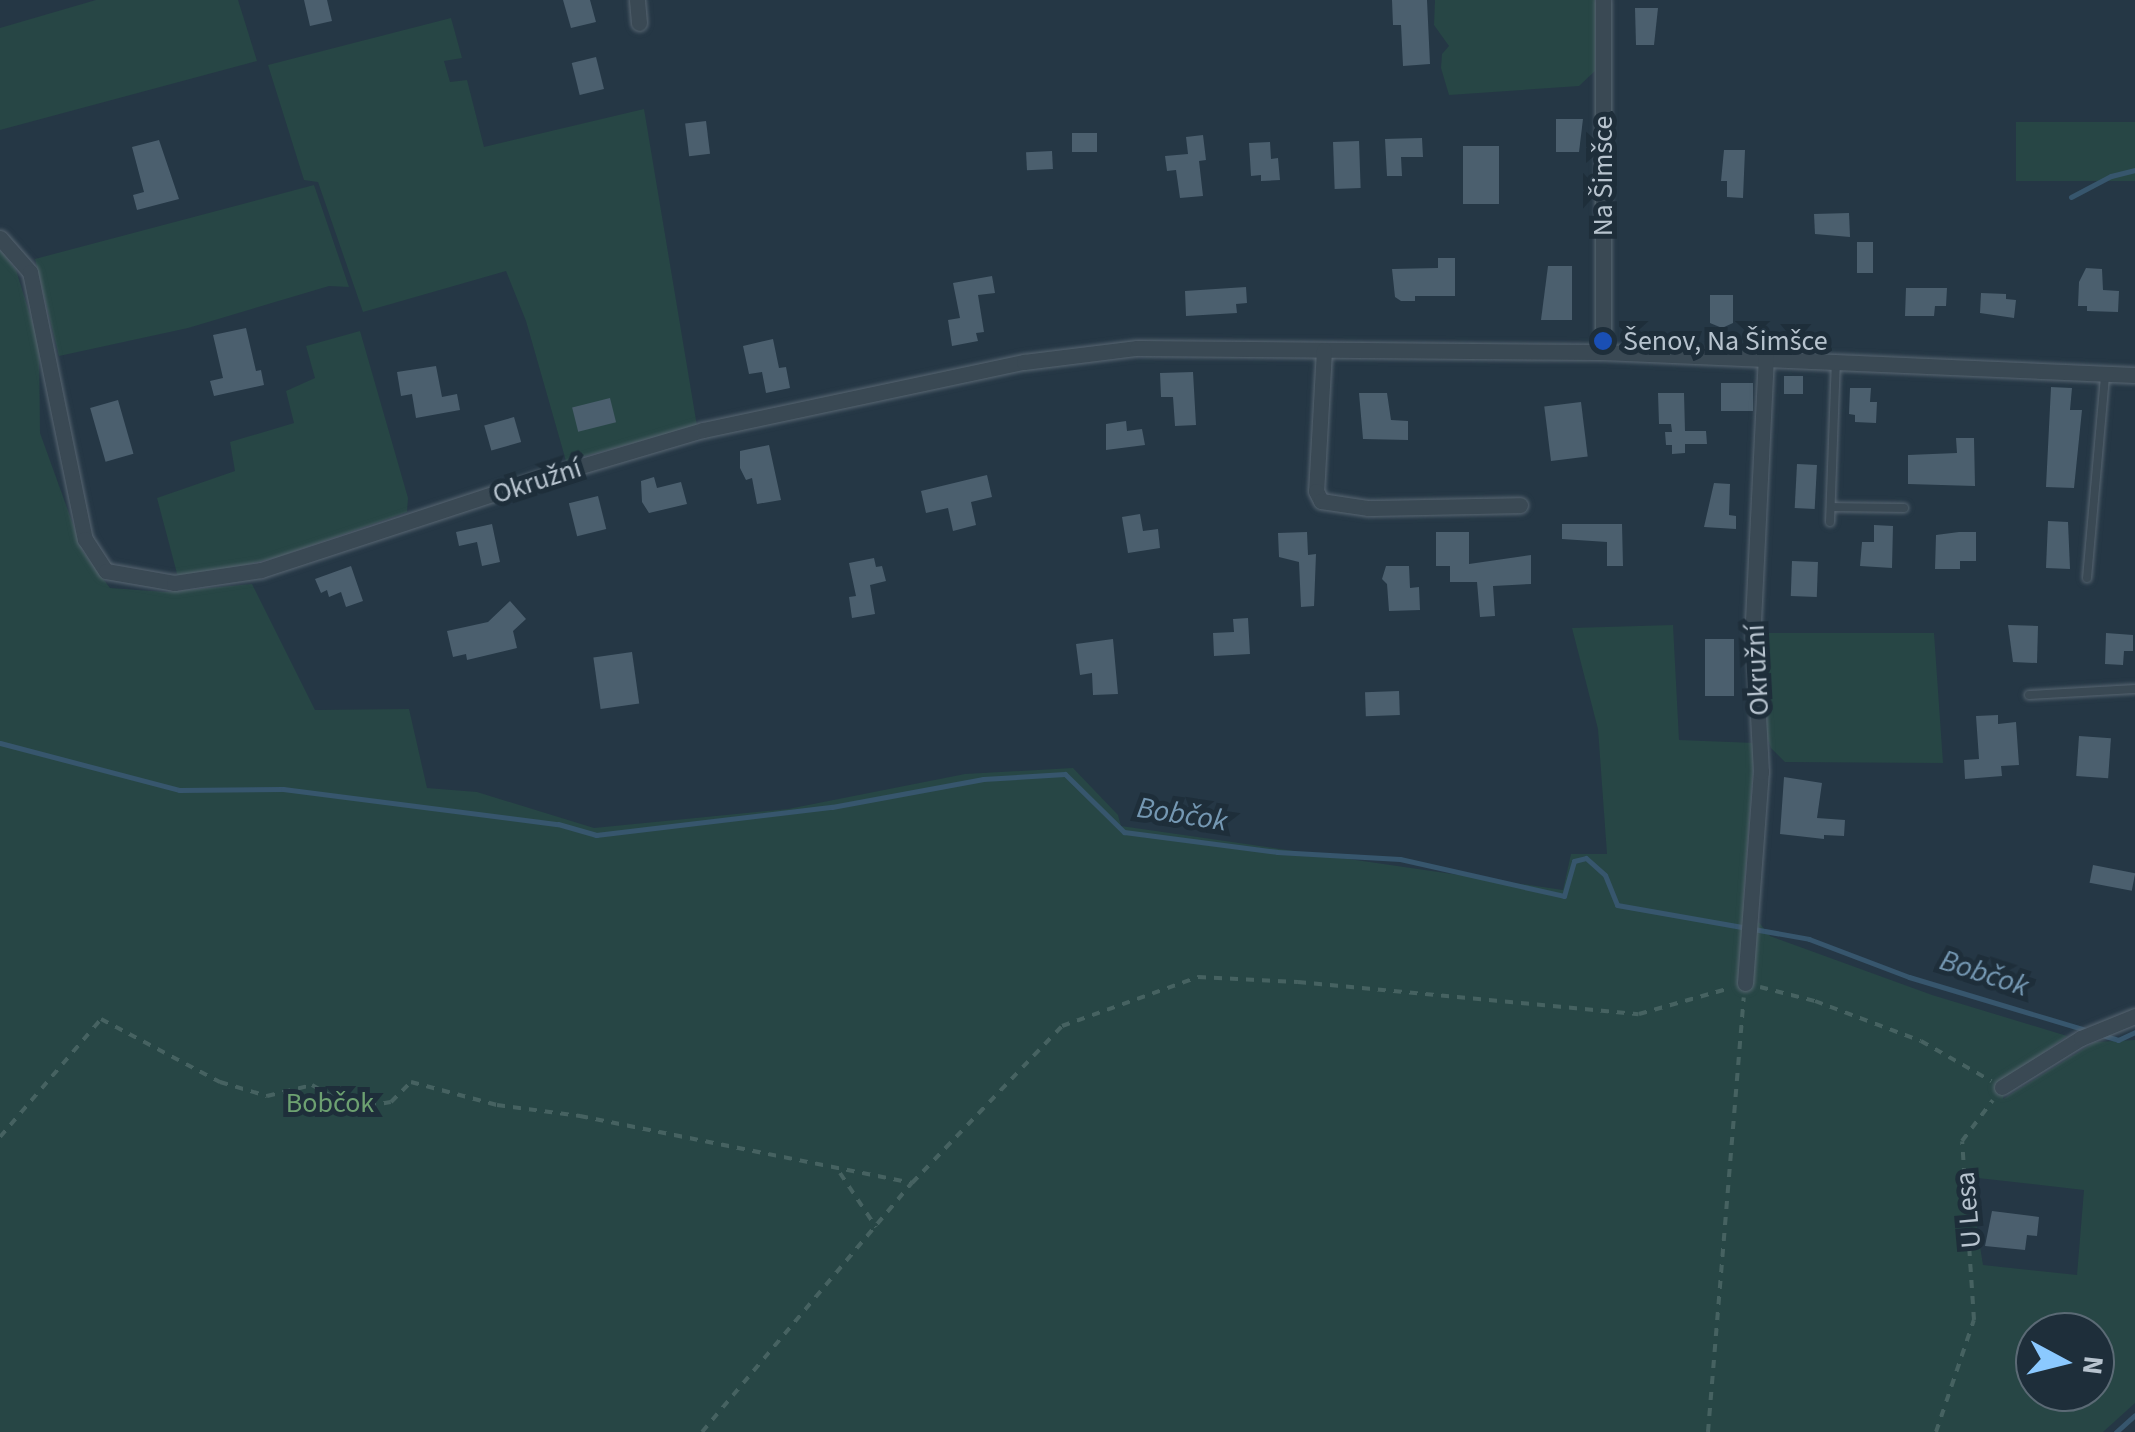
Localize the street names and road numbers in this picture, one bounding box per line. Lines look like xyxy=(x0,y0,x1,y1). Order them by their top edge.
street label: Na Šimšce xyxy=(1586,116,1620,236)
street label: Okružní xyxy=(488,451,586,511)
street label: Okružní xyxy=(1738,623,1776,717)
street label: U Lesa xyxy=(1948,1170,1988,1250)

